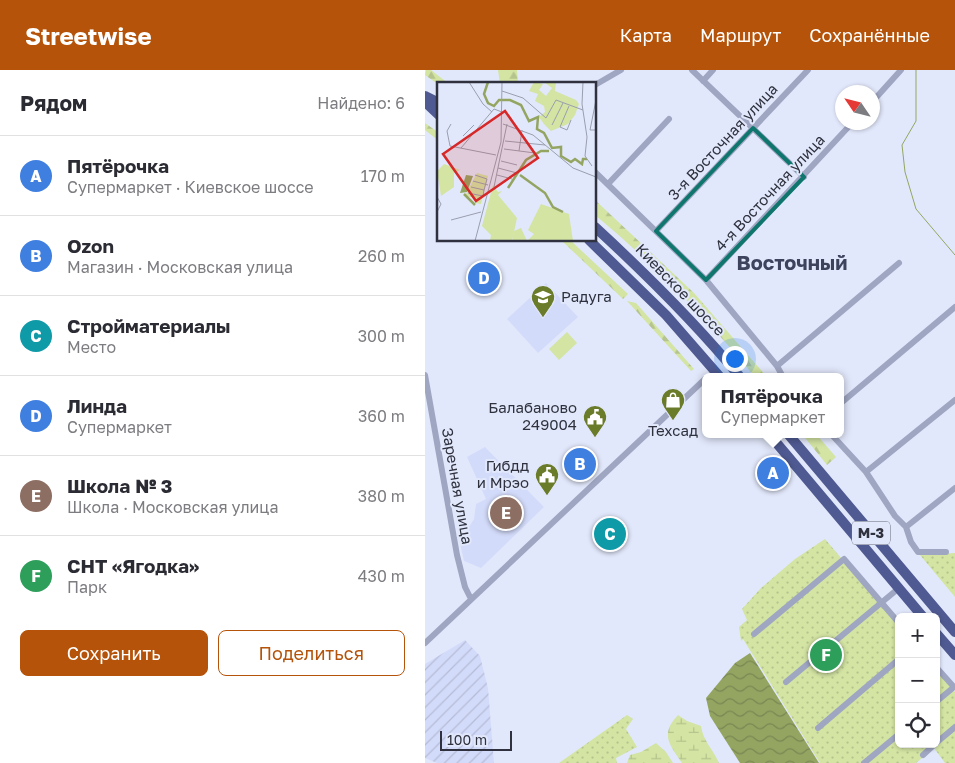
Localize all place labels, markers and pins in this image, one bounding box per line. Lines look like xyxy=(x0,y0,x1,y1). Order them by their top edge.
pin: D xyxy=(468,259,500,297)
school or university icon: Радуга xyxy=(530,284,556,318)
place label: Радуга xyxy=(561,287,612,305)
shop icon: Техсад xyxy=(660,387,686,421)
place label: Балабаново 249004 xyxy=(488,398,577,433)
public building icon: Балабаново 249004 xyxy=(582,404,608,438)
place label: Техсад xyxy=(648,421,698,439)
pin: B xyxy=(564,445,596,483)
pin: A xyxy=(757,454,789,492)
place label: Гибдд и Мрэо xyxy=(477,456,529,491)
public building icon: Гибдд и Мрэо xyxy=(534,462,560,496)
pin: E xyxy=(490,494,522,532)
pin: C xyxy=(594,515,626,553)
pin: F xyxy=(810,636,842,674)

